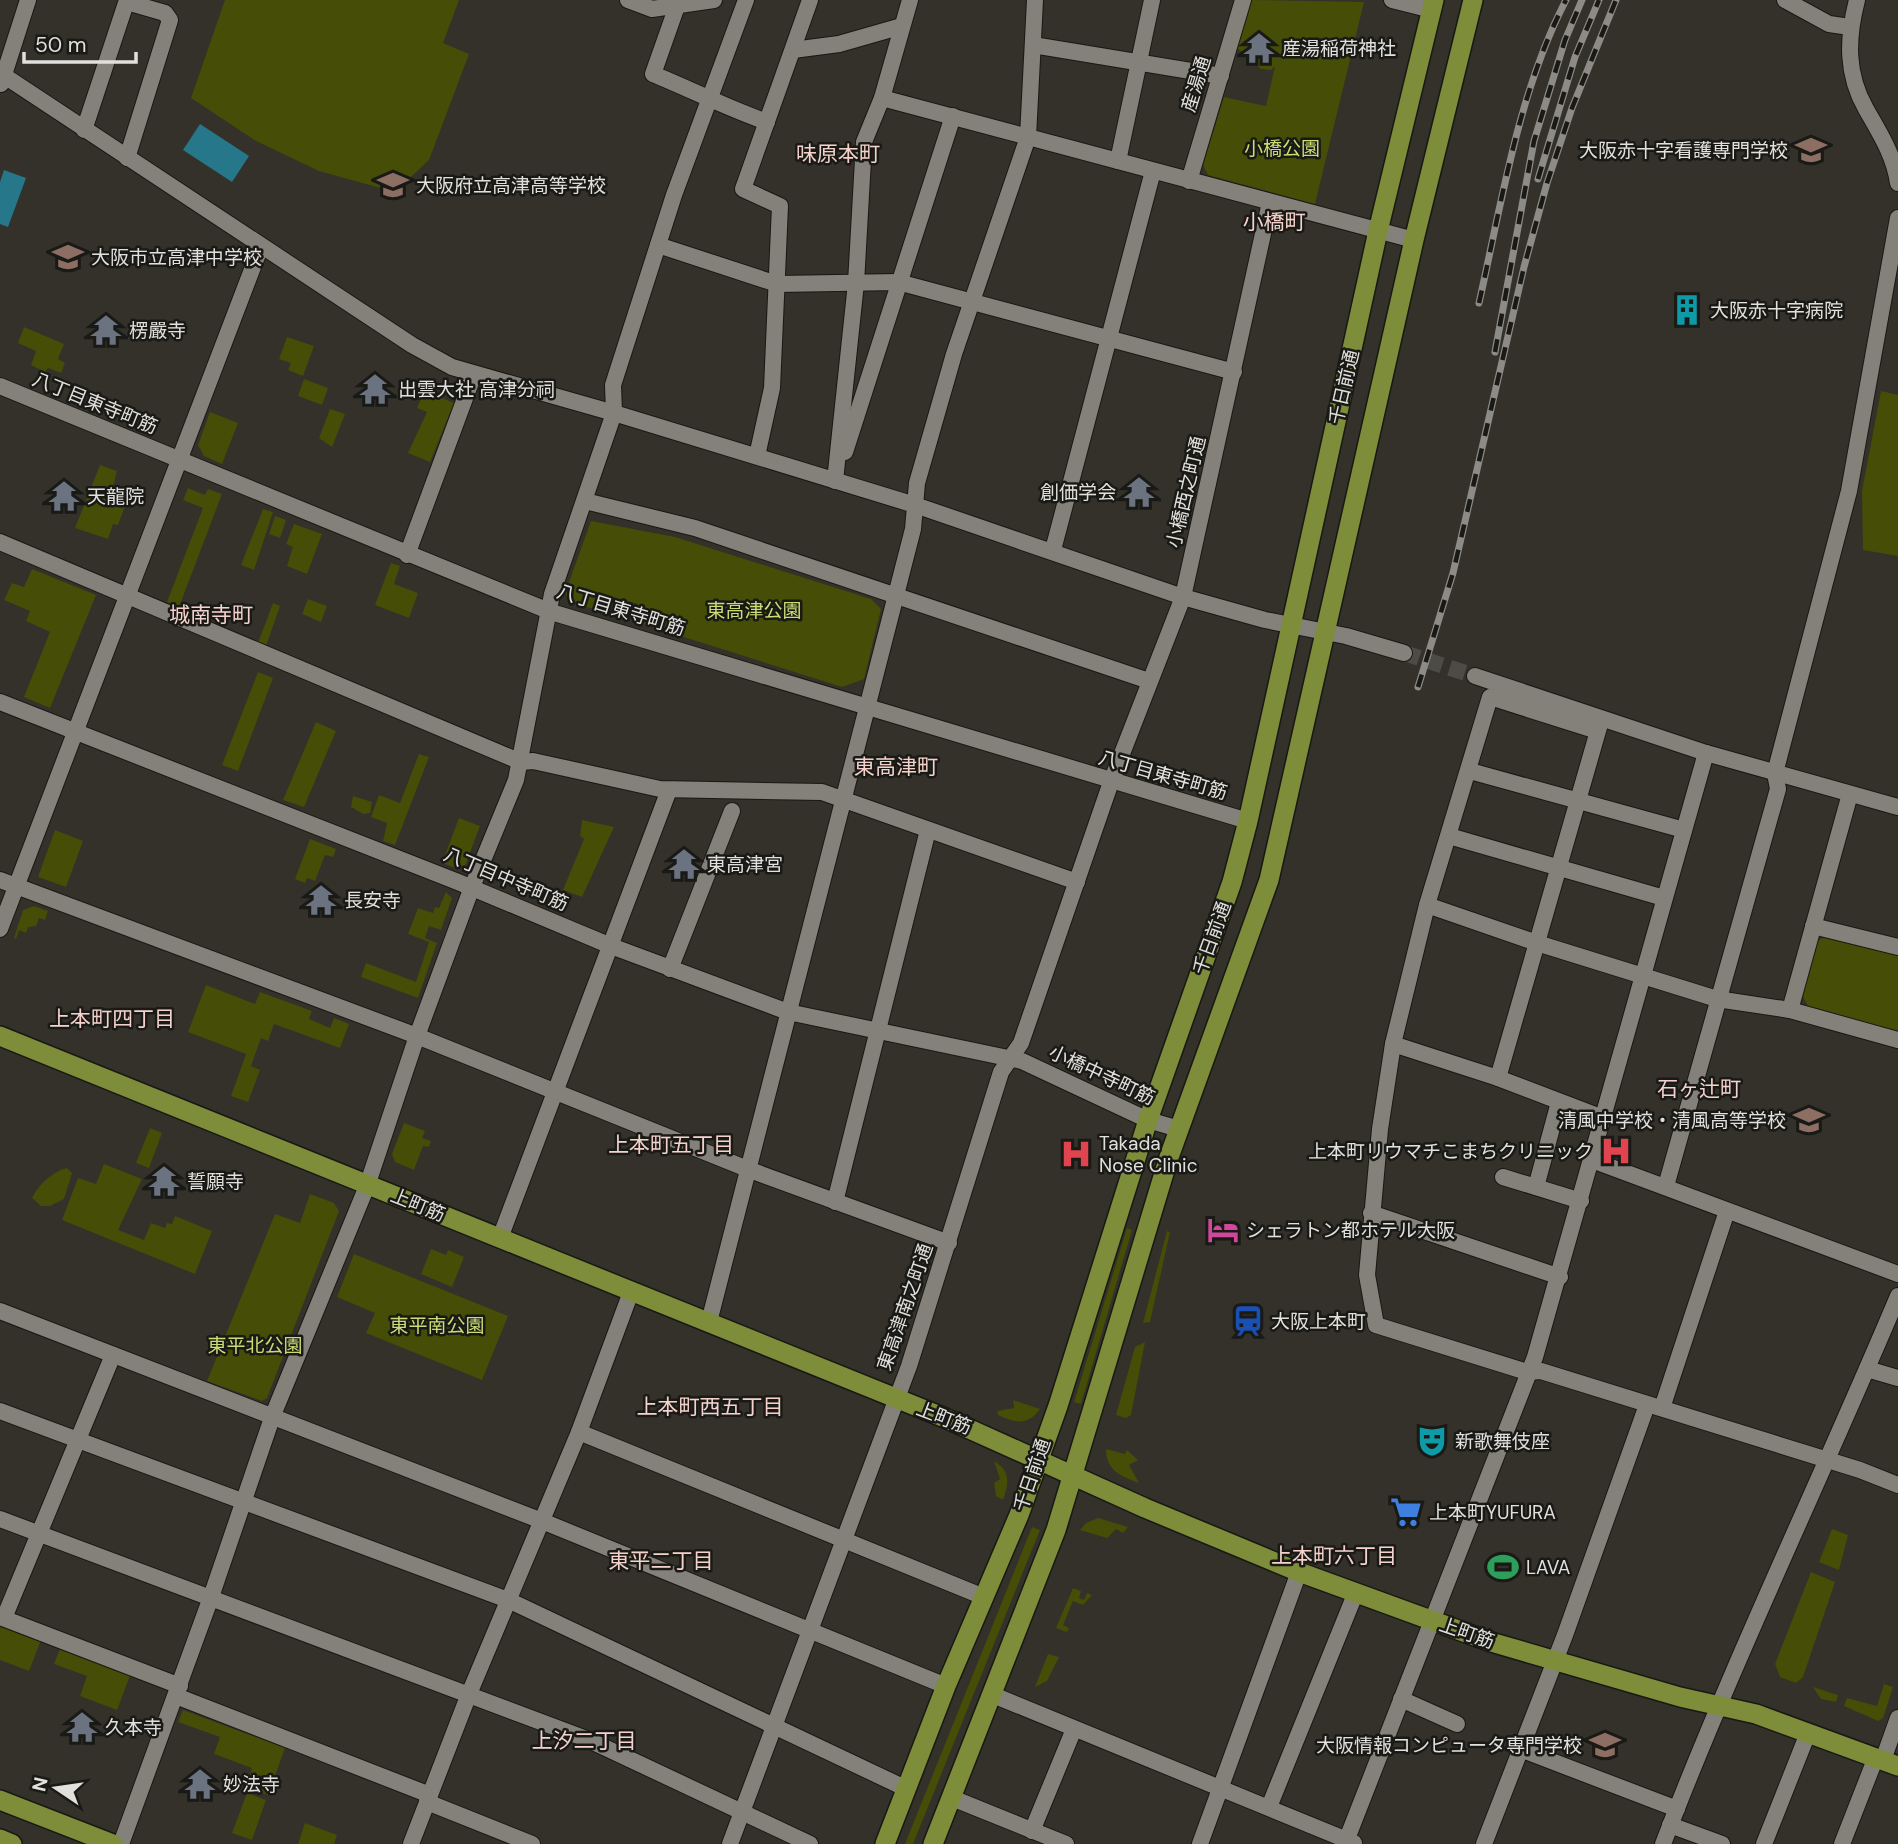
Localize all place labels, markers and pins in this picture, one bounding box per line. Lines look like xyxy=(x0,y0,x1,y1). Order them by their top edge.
temple icon: 産湯稲荷神社 xyxy=(1242,31,1276,65)
place label: 産湯稲荷神社 xyxy=(1282,36,1396,61)
school or university icon: 大阪赤十字看護専門学校 xyxy=(1794,133,1828,167)
place label: 大阪赤十字看護専門学校 xyxy=(1579,138,1788,163)
school or university icon: 大阪府立高津高等学校 xyxy=(376,168,410,202)
place label: 大阪府立高津高等学校 xyxy=(416,173,606,198)
school or university icon: 大阪市立高津中学校 xyxy=(51,240,85,274)
place label: 大阪市立高津中学校 xyxy=(91,245,262,270)
building icon: 大阪赤十字病院 xyxy=(1670,293,1704,327)
place label: 大阪赤十字病院 xyxy=(1710,298,1843,323)
temple icon: 楞嚴寺 xyxy=(89,313,123,347)
place label: 楞嚴寺 xyxy=(129,318,186,343)
temple icon: 出雲大社 高津分祠 xyxy=(358,372,392,406)
place label: 出雲大社 高津分祠 xyxy=(398,377,555,402)
temple icon: 創価学会 xyxy=(1122,475,1156,509)
temple icon: 天龍院 xyxy=(47,479,81,513)
place label: 創価学会 xyxy=(1040,480,1116,505)
place label: 天龍院 xyxy=(87,484,144,509)
temple icon: 東高津宮 xyxy=(667,847,701,881)
place label: 東高津宮 xyxy=(707,852,783,877)
temple icon: 長安寺 xyxy=(304,883,338,917)
place label: 長安寺 xyxy=(344,888,401,913)
school or university icon: 清風中学校・清風高等学校 xyxy=(1792,1103,1826,1137)
place label: 清風中学校・清風高等学校 xyxy=(1558,1108,1786,1133)
place label: Takada Nose Clinic xyxy=(1099,1131,1198,1178)
hospital icon: 上本町リウマチこまちクリニック xyxy=(1599,1134,1633,1168)
hospital icon: Takada Nose Clinic xyxy=(1059,1137,1093,1171)
place label: 上本町リウマチこまちクリニック xyxy=(1308,1139,1593,1164)
temple icon: 誓願寺 xyxy=(147,1164,181,1198)
place label: 誓願寺 xyxy=(187,1169,244,1194)
hotel icon: シェラトン都ホテル大阪 xyxy=(1206,1213,1240,1247)
place label: シェラトン都ホテル大阪 xyxy=(1246,1218,1455,1243)
station icon: 大阪上本町 xyxy=(1231,1304,1265,1338)
place label: 大阪上本町 xyxy=(1271,1309,1366,1334)
theatre icon: 新歌舞伎座 xyxy=(1415,1424,1449,1458)
place label: 新歌舞伎座 xyxy=(1455,1429,1550,1454)
supermarket icon: 上本町YUFURA xyxy=(1389,1495,1423,1529)
place label: 上本町YUFURA xyxy=(1429,1500,1556,1525)
sports icon: LAVA xyxy=(1486,1550,1520,1584)
place label: LAVA xyxy=(1526,1555,1571,1580)
temple icon: 久本寺 xyxy=(65,1710,99,1744)
place label: 久本寺 xyxy=(105,1715,162,1740)
school or university icon: 大阪情報コンピュータ専門学校 xyxy=(1588,1728,1622,1762)
place label: 大阪情報コンピュータ専門学校 xyxy=(1316,1733,1582,1758)
temple icon: 妙法寺 xyxy=(183,1767,217,1801)
place label: 妙法寺 xyxy=(223,1772,280,1797)

